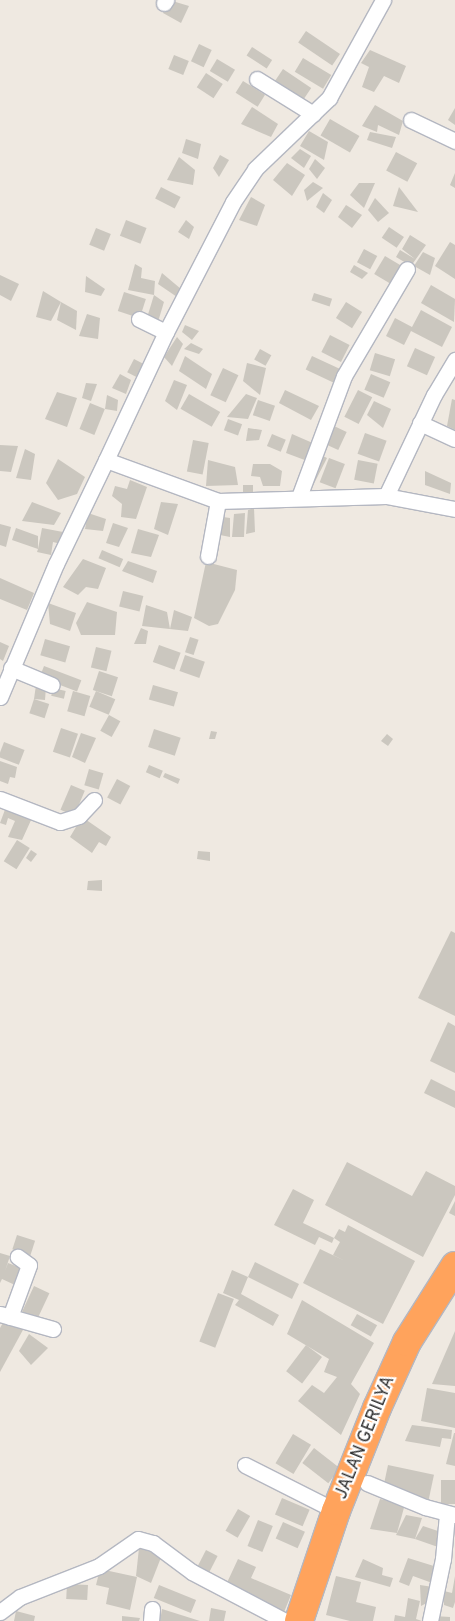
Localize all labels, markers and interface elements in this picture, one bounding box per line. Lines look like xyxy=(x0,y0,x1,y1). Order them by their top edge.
street label: JALAN GERILYA xyxy=(331,1373,401,1503)

